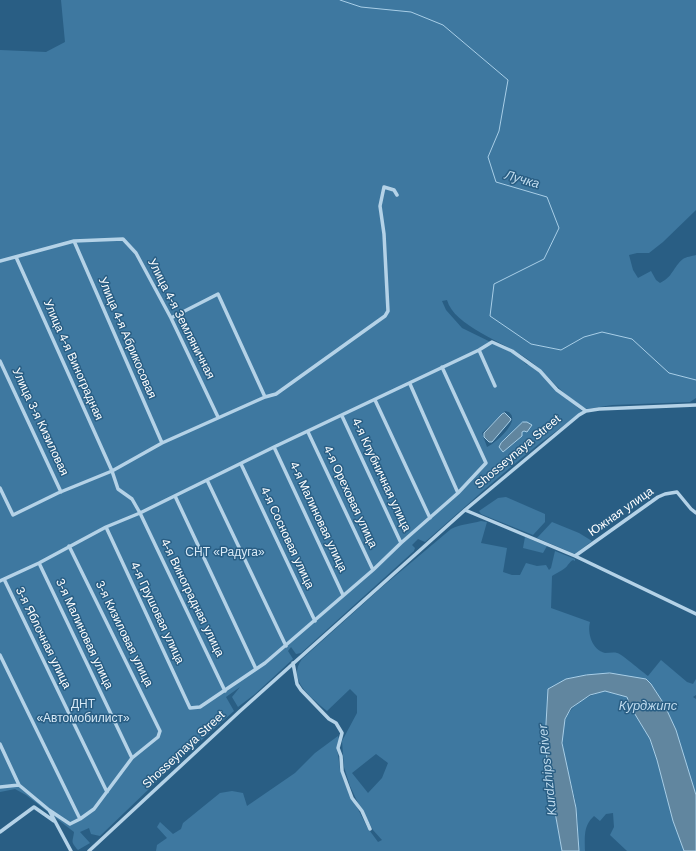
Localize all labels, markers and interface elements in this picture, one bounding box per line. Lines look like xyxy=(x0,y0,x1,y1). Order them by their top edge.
water label: Лучка xyxy=(503,168,541,192)
street label: Улица 4-я Земляничная xyxy=(144,256,218,382)
street label: Улица 4-я Абрикосовая xyxy=(95,275,159,401)
street label: Улица 4-я Виноградная xyxy=(40,297,106,423)
street label: Улица 3-я Кизиловая xyxy=(9,366,71,478)
street label: Shosseynaya Street xyxy=(472,412,564,492)
street label: 4-я Клубничная улица xyxy=(348,416,414,534)
street label: 4-я Ореховая улица xyxy=(320,444,380,550)
street label: 4-я Малиновая улица xyxy=(286,460,350,574)
street label: Южная улица xyxy=(586,484,656,540)
street label: 4-я Сосновая улица xyxy=(257,485,317,591)
street label: 4-я Виноградная улица xyxy=(157,537,227,659)
park label: СНТ «Радуга» xyxy=(185,546,265,560)
street label: 4-я Грушовая улица xyxy=(127,560,187,666)
street label: 3-я Малиновая улица xyxy=(52,577,116,691)
street label: 3-я Кизиловая улица xyxy=(92,579,156,689)
street label: 3-я Яблочная улица xyxy=(12,585,74,691)
park label: ДНТ «Автомобилист» xyxy=(36,698,130,726)
water label: Курджипс xyxy=(619,698,677,714)
street label: Shosseynaya Street xyxy=(140,708,228,792)
water label: Kurdzhips River xyxy=(535,724,561,816)

